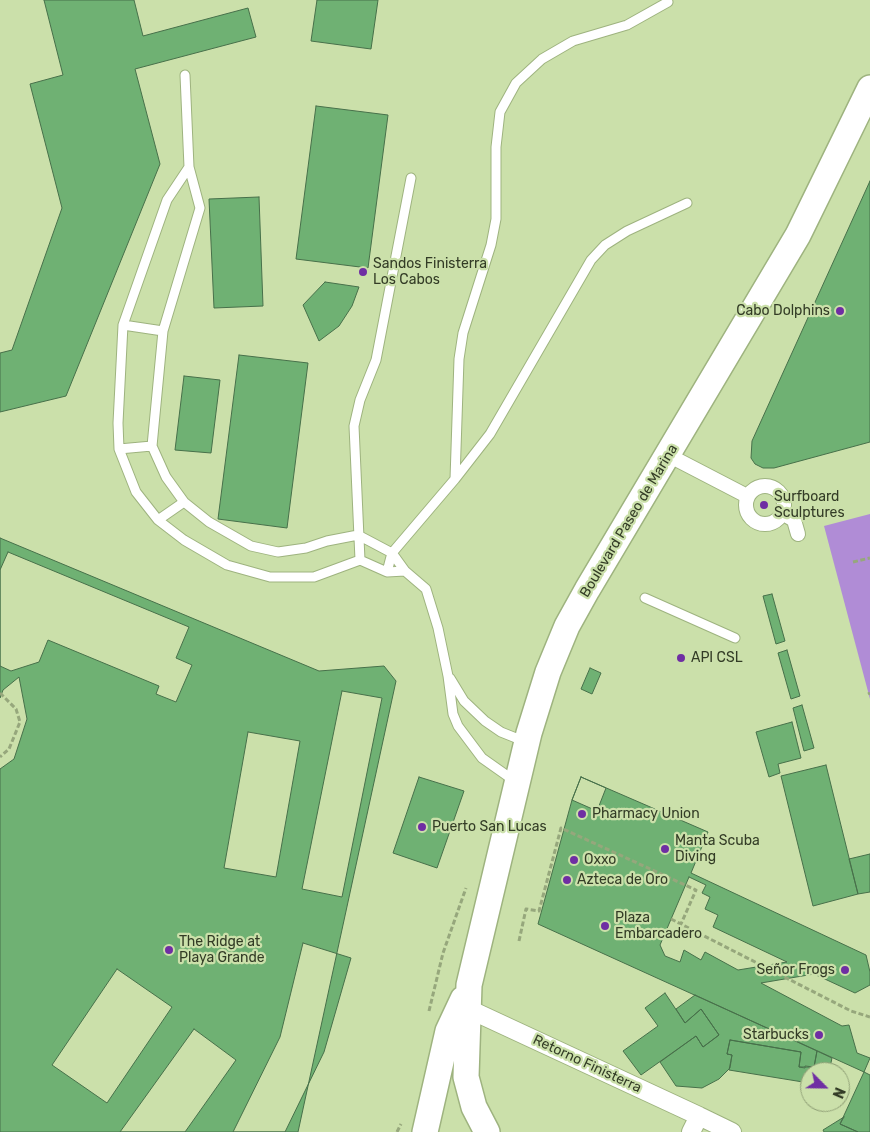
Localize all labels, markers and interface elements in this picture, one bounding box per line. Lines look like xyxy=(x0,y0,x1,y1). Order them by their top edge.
place label: Sandos Finisterra Los Cabos xyxy=(373,256,487,288)
marker: Sandos Finisterra Los Cabos xyxy=(357,266,369,278)
place label: Cabo Dolphins xyxy=(736,303,830,319)
marker: Cabo Dolphins xyxy=(834,305,846,317)
street label: Boulevard Paseo de Marina xyxy=(577,442,681,600)
place label: Surfboard Sculptures xyxy=(774,489,845,522)
marker: Surfboard Sculptures xyxy=(758,499,770,511)
place label: API CSL xyxy=(691,650,743,666)
marker: API CSL xyxy=(675,652,687,664)
place label: Pharmacy Union xyxy=(592,806,700,822)
marker: Pharmacy Union xyxy=(576,808,588,820)
place label: Puerto San Lucas xyxy=(432,819,547,835)
marker: Puerto San Lucas xyxy=(416,821,428,833)
place label: Manta Scuba Diving xyxy=(675,833,760,866)
marker: Manta Scuba Diving xyxy=(659,843,671,855)
place label: Oxxo xyxy=(584,852,616,868)
marker: Oxxo xyxy=(568,854,580,866)
place label: Azteca de Oro xyxy=(577,872,668,888)
marker: Azteca de Oro xyxy=(561,874,573,886)
place label: Plaza Embarcadero xyxy=(615,910,702,942)
marker: Plaza Embarcadero xyxy=(599,920,611,932)
place label: The Ridge at Playa Grande xyxy=(179,934,265,966)
marker: The Ridge at Playa Grande xyxy=(163,944,175,956)
place label: Señor Frogs xyxy=(756,962,835,978)
marker: Señor Frogs xyxy=(839,964,851,976)
place label: Starbucks xyxy=(743,1027,809,1043)
marker: Starbucks xyxy=(813,1029,825,1041)
street label: Retorno Finisterra xyxy=(530,1031,644,1097)
north arrow xyxy=(800,1062,850,1112)
text: N xyxy=(829,1085,848,1101)

